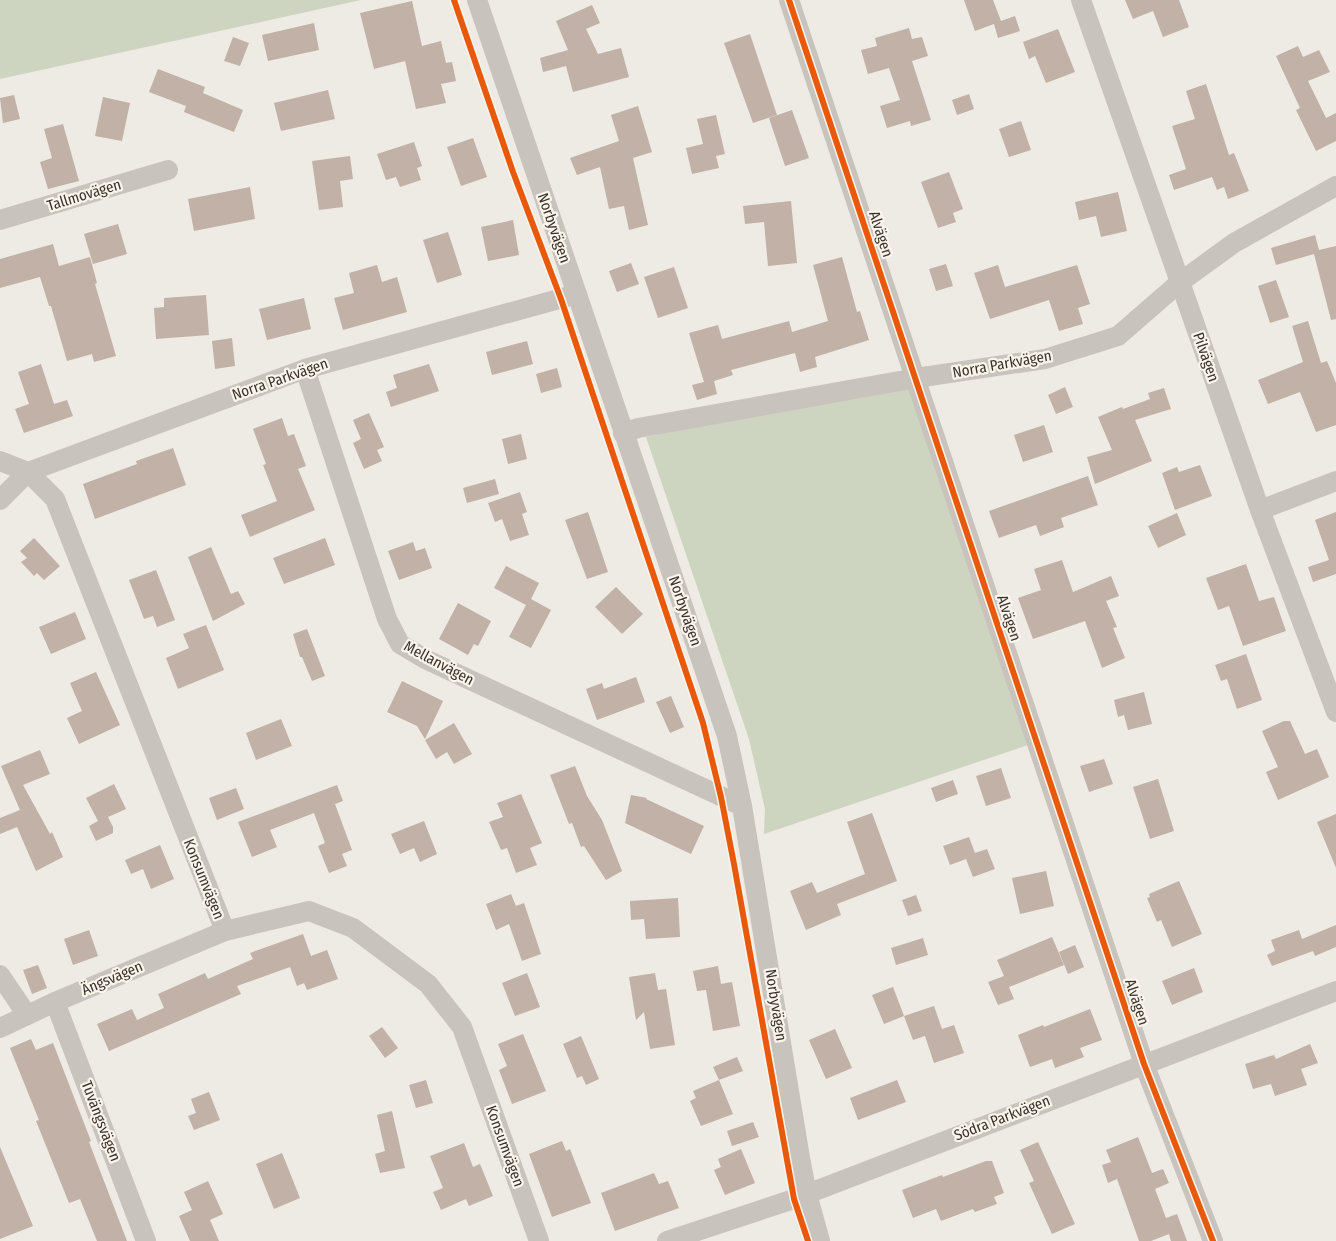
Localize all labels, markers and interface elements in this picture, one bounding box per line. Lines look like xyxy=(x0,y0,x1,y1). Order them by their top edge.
street label: Tallmovägen xyxy=(45,175,123,215)
street label: Norbyvägen xyxy=(534,191,574,265)
street label: Alvägen xyxy=(865,209,897,259)
street label: Pilvägen xyxy=(1189,330,1223,384)
street label: Norra Parkvägen xyxy=(951,346,1053,382)
street label: Norra Parkvägen xyxy=(230,354,330,404)
street label: Norbyvägen xyxy=(665,574,705,648)
street label: Alvägen xyxy=(993,593,1025,643)
street label: Mellanvägen xyxy=(401,637,477,689)
street label: Konsumvägen xyxy=(180,836,228,922)
street label: Ängsvägen xyxy=(79,957,145,999)
street label: Norbyvägen xyxy=(761,968,791,1042)
street label: Alvägen xyxy=(1121,977,1153,1027)
street label: Tuvängsvägen xyxy=(77,1078,125,1164)
street label: Södra Parkvägen xyxy=(951,1091,1053,1145)
street label: Konsumvägen xyxy=(482,1103,528,1189)

